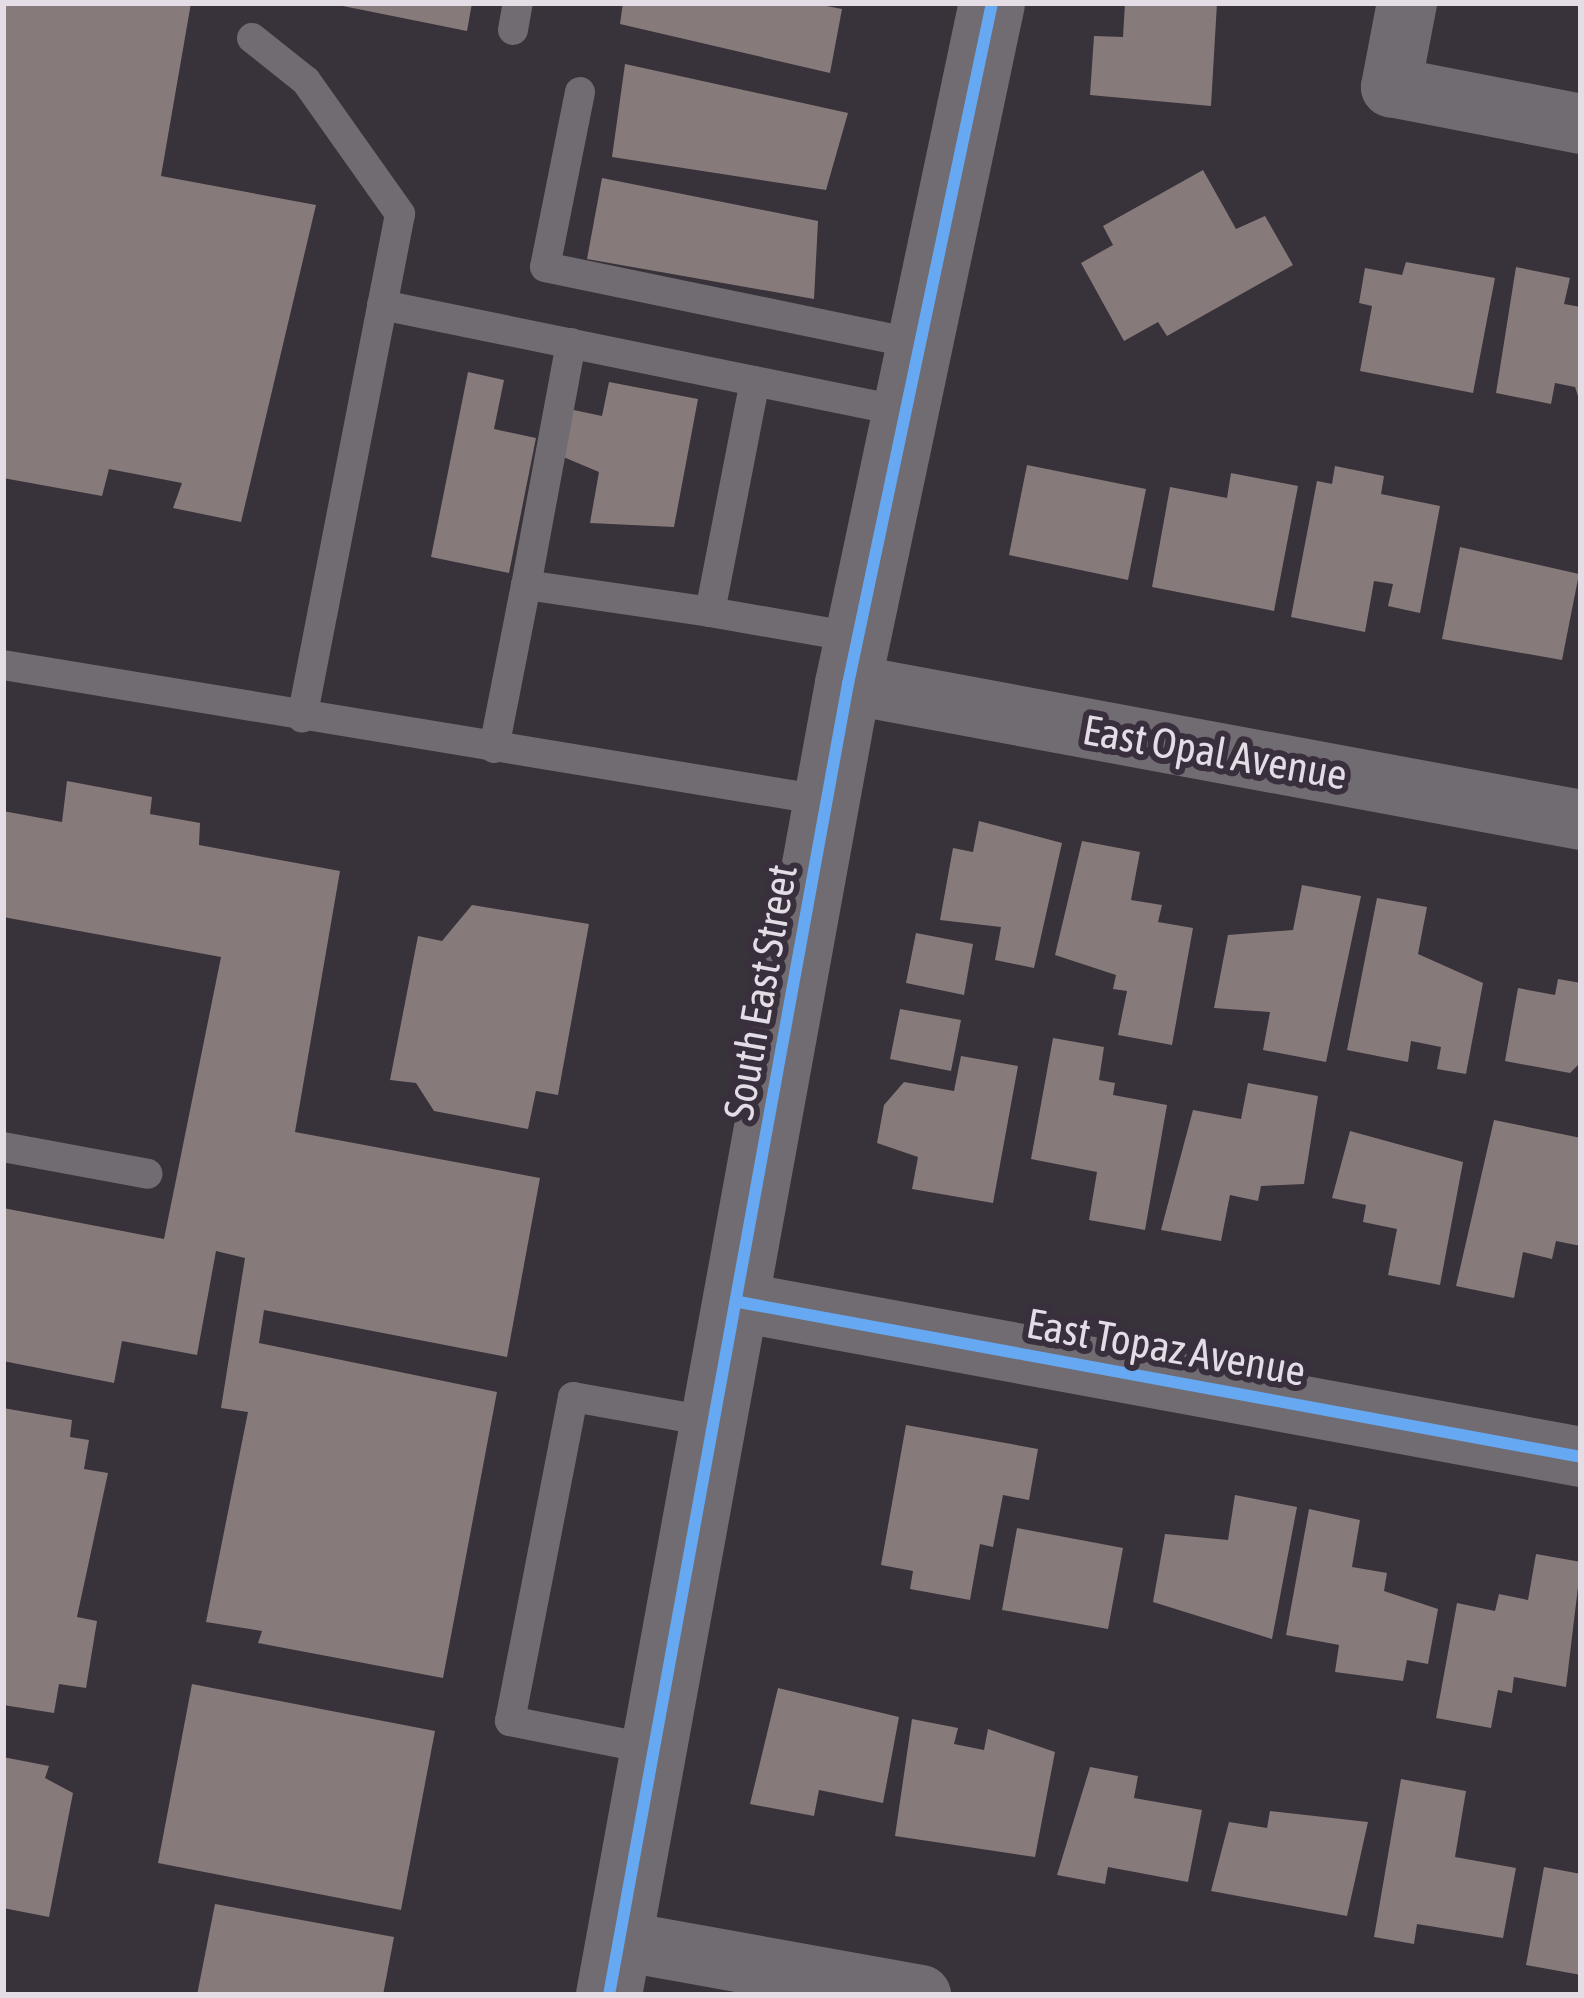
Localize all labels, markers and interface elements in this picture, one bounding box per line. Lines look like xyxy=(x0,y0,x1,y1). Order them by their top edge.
street label: East Opal Avenue xyxy=(1079,704,1351,800)
street label: South East Street xyxy=(713,861,807,1123)
street label: East Topaz Avenue xyxy=(1023,1298,1309,1396)

